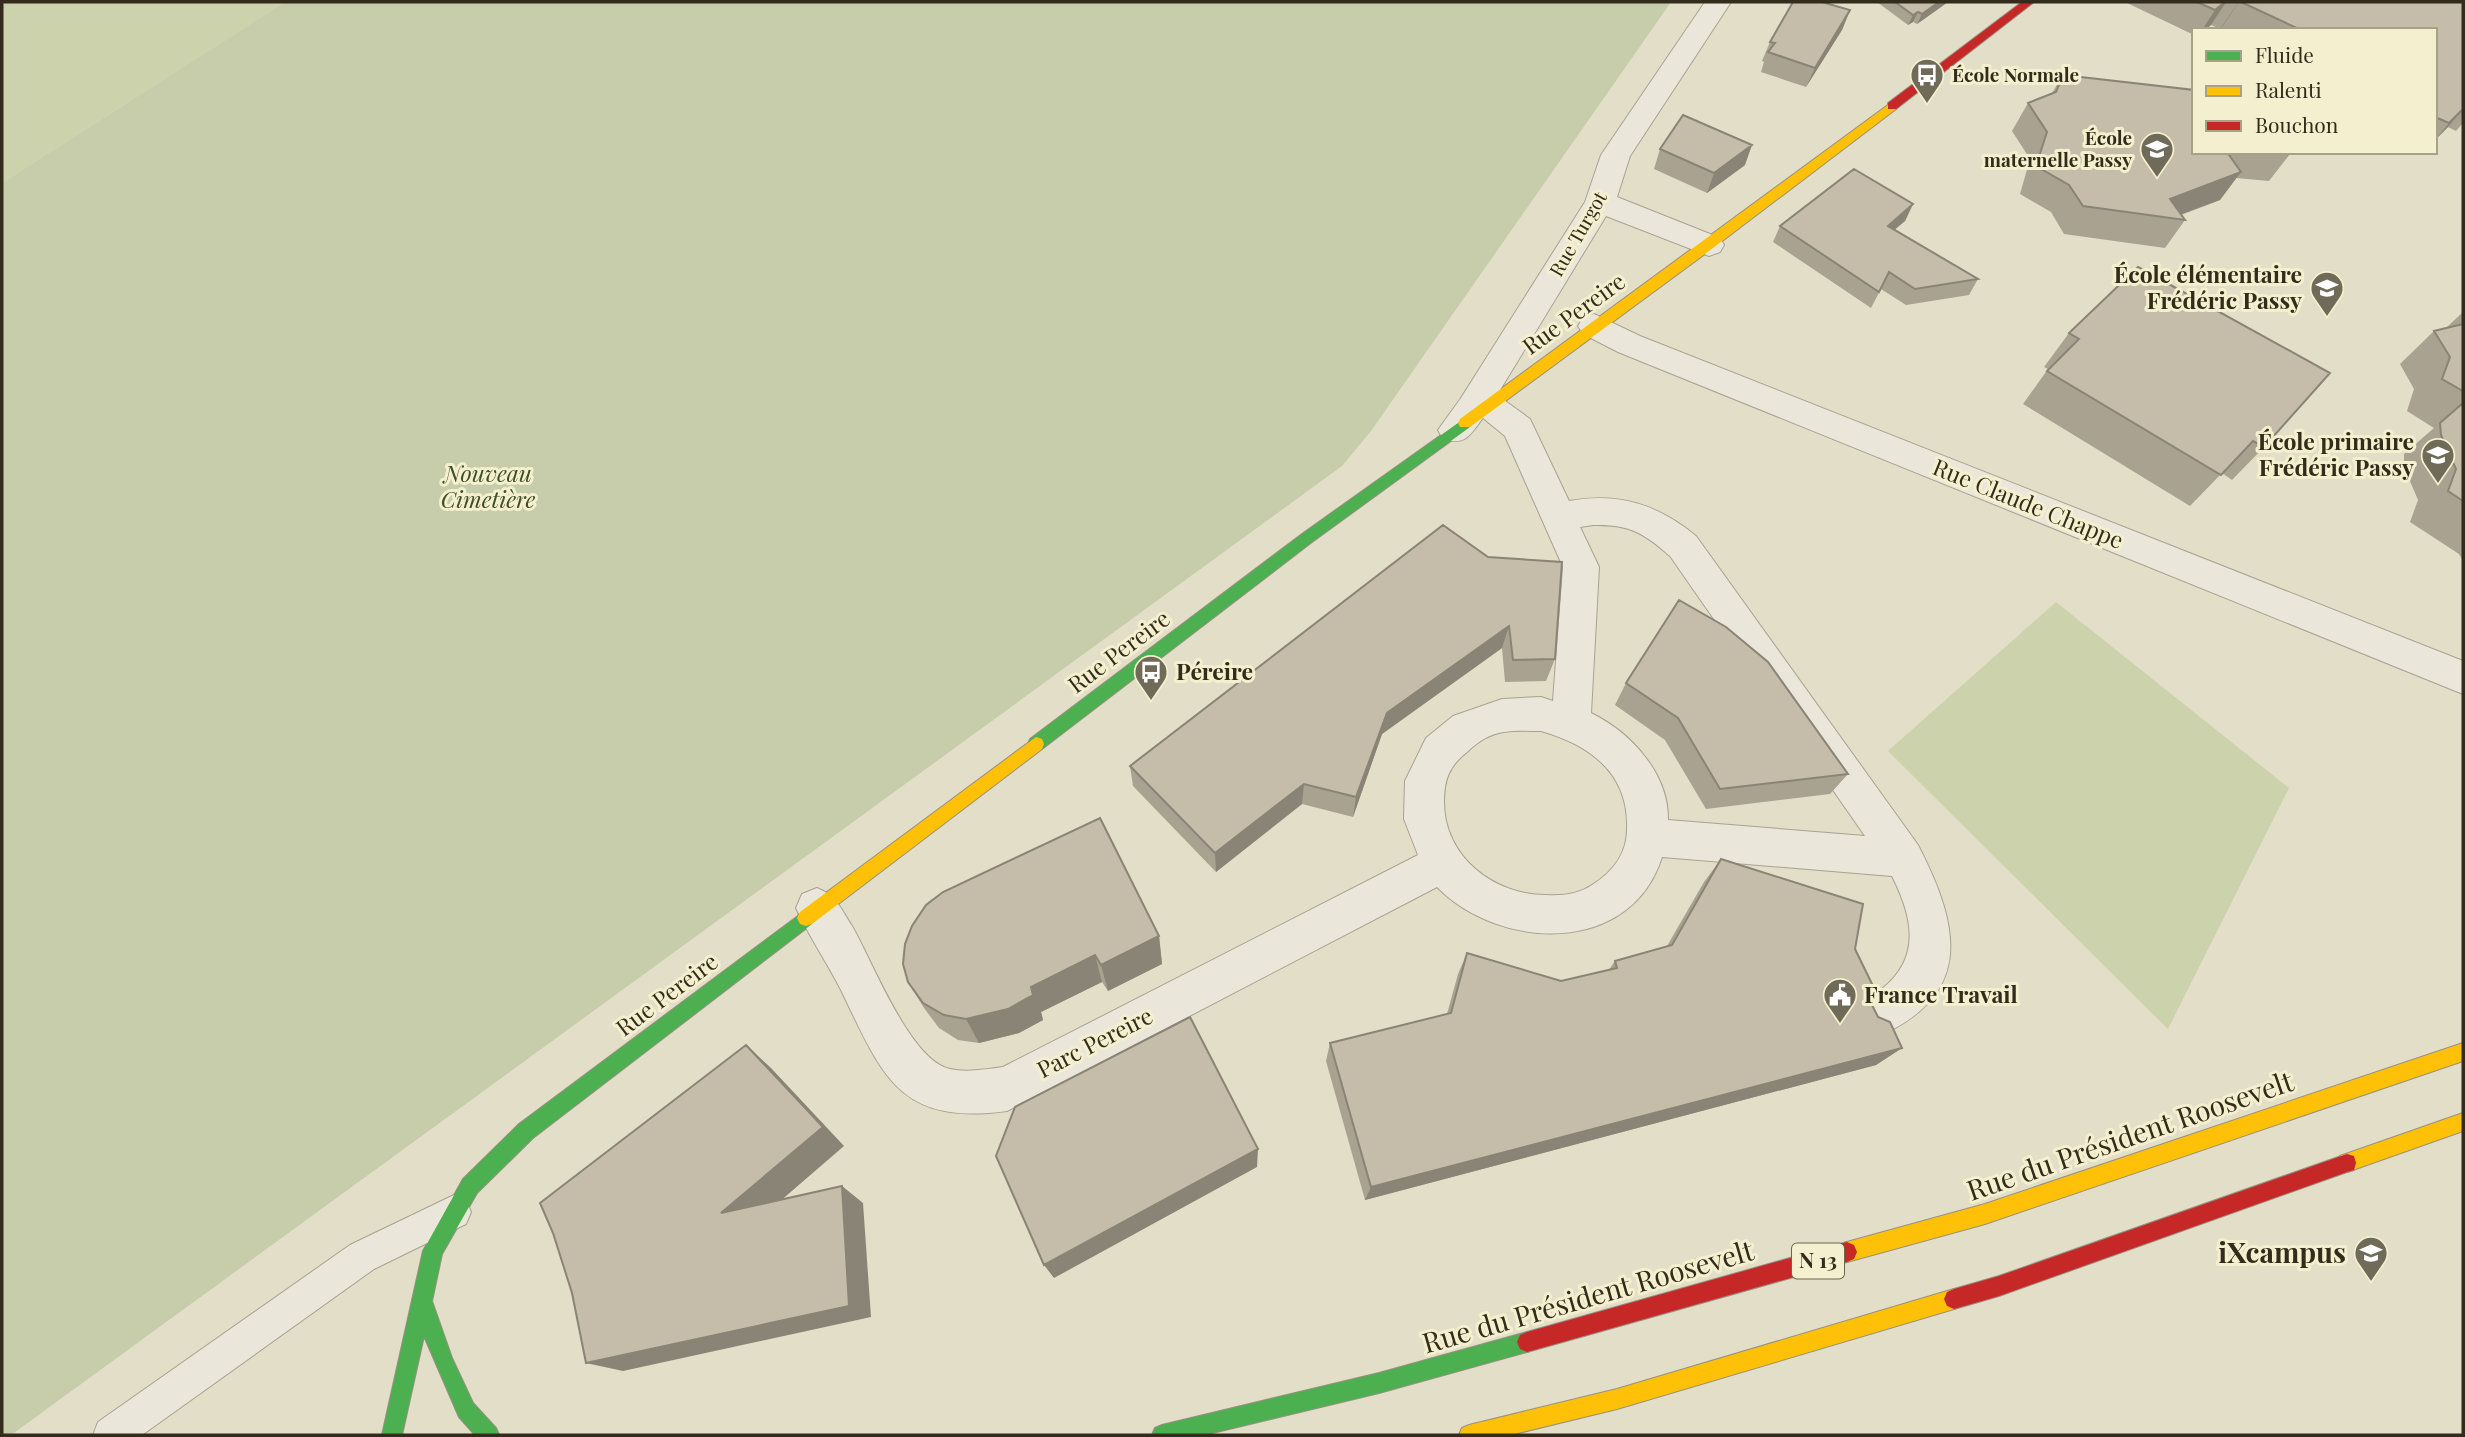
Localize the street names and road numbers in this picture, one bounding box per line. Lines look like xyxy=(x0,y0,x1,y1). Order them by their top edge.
street label: Rue Turgot xyxy=(1542,186,1612,281)
street label: Rue Pereire xyxy=(1515,265,1631,361)
street label: Rue Claude Chappe xyxy=(1929,450,2128,555)
street label: Rue Pereire xyxy=(1061,602,1175,699)
street label: Rue Pereire xyxy=(609,945,723,1042)
street label: Parc Pereire xyxy=(1031,999,1157,1084)
street label: Rue du Président Roosevelt xyxy=(1961,1061,2299,1208)
street label: Rue du Président Roosevelt xyxy=(1418,1230,1758,1361)
road number: N 13 xyxy=(1792,1244,1844,1278)

